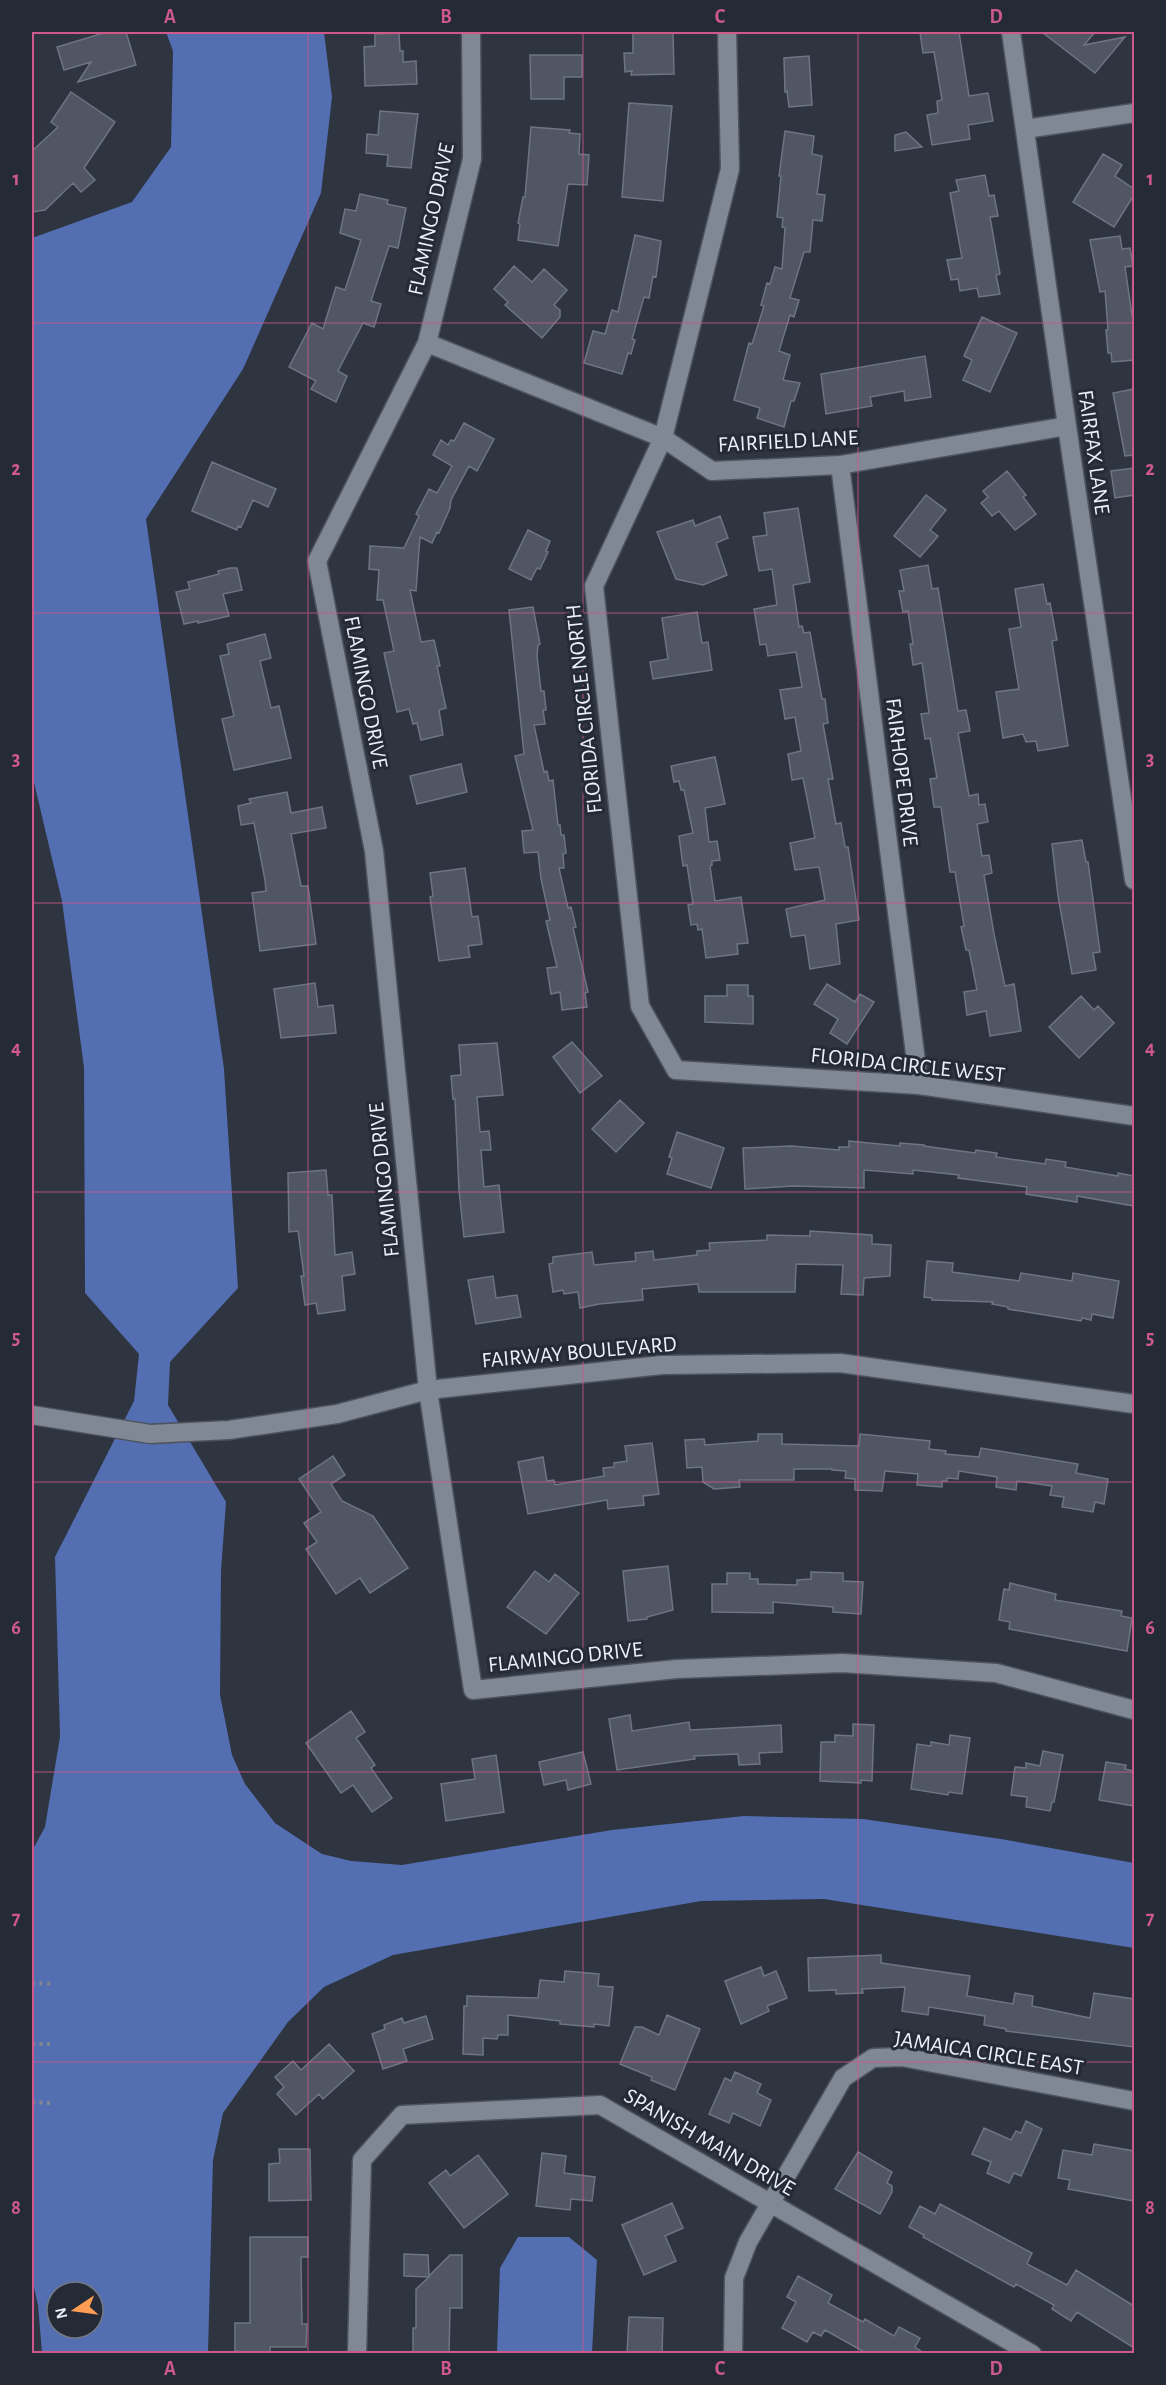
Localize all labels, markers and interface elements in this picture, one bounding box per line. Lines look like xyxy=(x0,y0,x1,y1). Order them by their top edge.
text: A xyxy=(164,7,176,27)
text: B xyxy=(440,7,452,27)
text: C xyxy=(715,7,726,27)
text: D xyxy=(989,7,1003,27)
street label: FLAMINGO DRIVE xyxy=(404,141,458,297)
text: 1 xyxy=(12,169,20,189)
text: 1 xyxy=(1146,169,1154,189)
street label: FAIRFAX LANE xyxy=(1074,388,1114,516)
street label: FAIRFIELD LANE xyxy=(717,426,859,456)
text: 2 xyxy=(11,459,21,479)
text: 2 xyxy=(1145,459,1155,479)
street label: FLORIDA CIRCLE NORTH xyxy=(562,603,606,815)
street label: FLAMINGO DRIVE xyxy=(340,614,392,771)
street label: FAIRHOPE DRIVE xyxy=(882,697,922,848)
text: 3 xyxy=(12,749,20,769)
text: 3 xyxy=(1146,749,1154,769)
text: 4 xyxy=(11,1038,21,1058)
text: 4 xyxy=(1145,1038,1155,1058)
street label: FLORIDA CIRCLE WEST xyxy=(810,1044,1006,1086)
street label: FLAMINGO DRIVE xyxy=(365,1101,403,1258)
text: 5 xyxy=(12,1328,20,1348)
text: 5 xyxy=(1146,1328,1154,1348)
street label: FAIRWAY BOULEVARD xyxy=(481,1333,678,1371)
text: 6 xyxy=(11,1618,21,1638)
text: 6 xyxy=(1145,1618,1155,1638)
street label: FLAMINGO DRIVE xyxy=(487,1638,644,1676)
text: 7 xyxy=(12,1908,21,1928)
text: 7 xyxy=(1146,1908,1155,1928)
street label: JAMAICA CIRCLE EAST xyxy=(893,2027,1085,2079)
street label: SPANISH MAIN DRIVE xyxy=(620,2084,799,2200)
text: 8 xyxy=(11,2198,21,2218)
text: 8 xyxy=(1145,2198,1155,2218)
north arrow xyxy=(45,2280,105,2340)
text: N xyxy=(52,2306,70,2320)
text: A xyxy=(164,2359,176,2379)
text: B xyxy=(440,2359,452,2379)
text: C xyxy=(715,2359,726,2379)
text: D xyxy=(989,2359,1003,2379)

